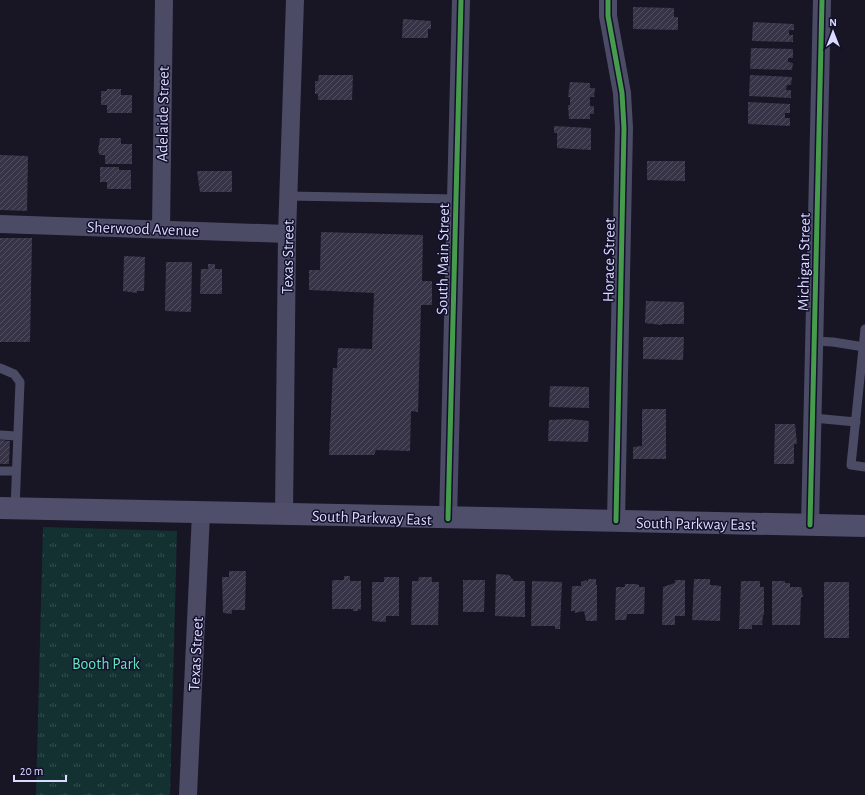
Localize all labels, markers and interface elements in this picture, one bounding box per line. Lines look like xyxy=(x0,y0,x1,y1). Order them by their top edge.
north arrow xyxy=(813,12,853,52)
text: N xyxy=(829,17,837,28)
street label: Adelaide Street xyxy=(154,66,172,162)
street label: South Main Street xyxy=(434,203,452,315)
street label: Michigan Street xyxy=(795,213,813,311)
street label: Horace Street xyxy=(600,218,618,302)
street label: Sherwood Avenue xyxy=(87,219,199,239)
street label: Texas Street xyxy=(279,220,297,294)
street label: South Parkway East xyxy=(312,508,432,529)
street label: South Parkway East xyxy=(636,515,756,534)
street label: Texas Street xyxy=(186,616,206,692)
park label: Booth Park xyxy=(72,656,141,672)
scale bar xyxy=(14,757,66,783)
text: 20 m xyxy=(20,765,43,777)

